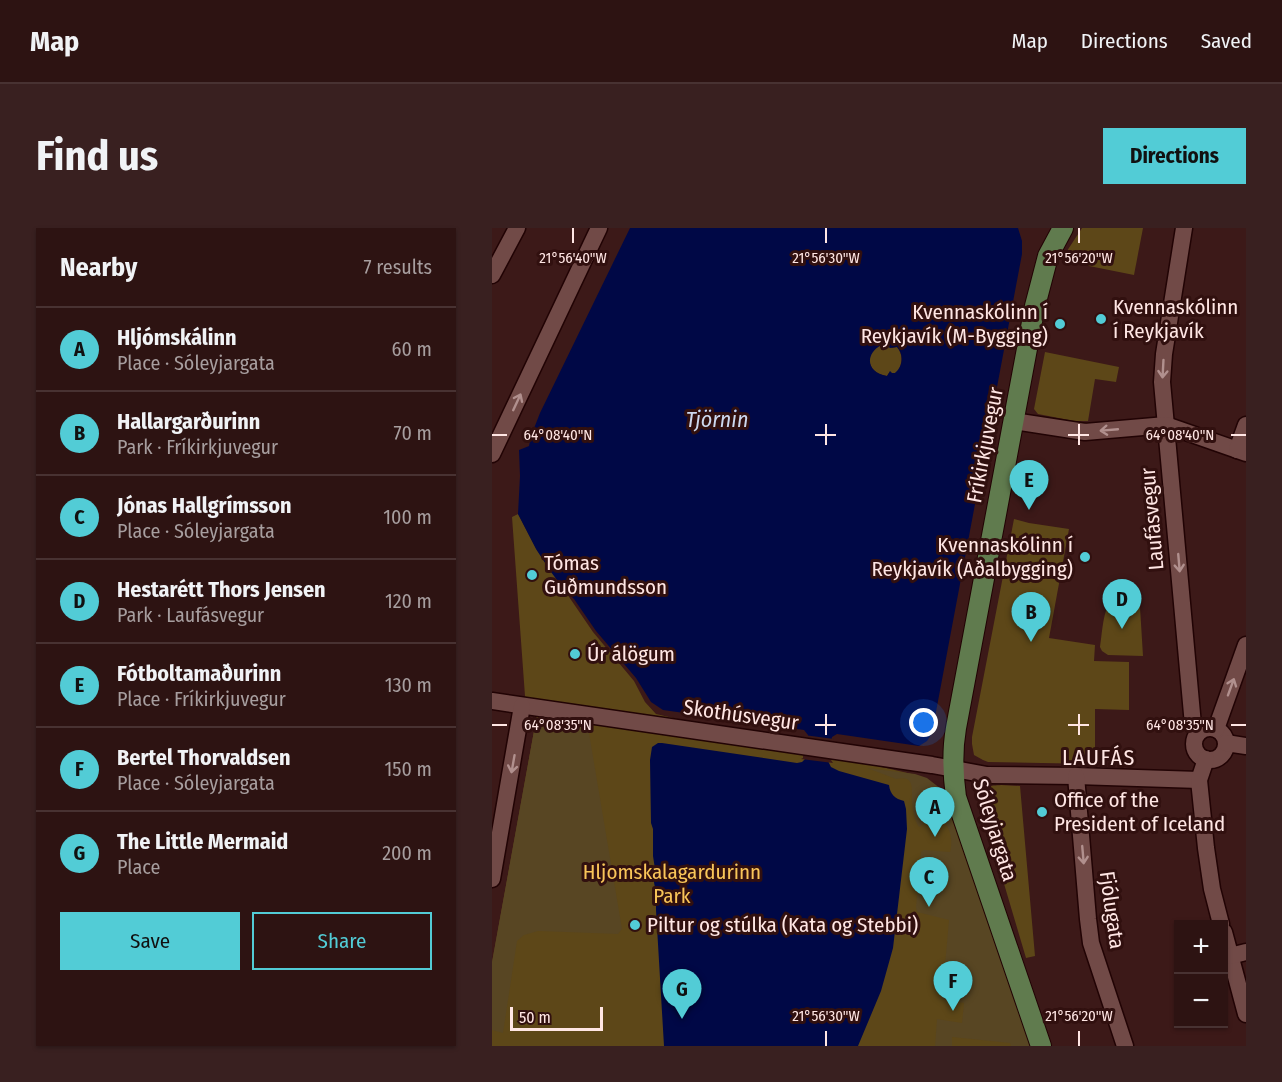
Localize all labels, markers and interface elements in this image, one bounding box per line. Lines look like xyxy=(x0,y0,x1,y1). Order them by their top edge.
text: Map xyxy=(30,25,79,58)
text: Map xyxy=(1011,28,1048,54)
text: Directions xyxy=(1081,28,1168,54)
text: Saved xyxy=(1201,28,1252,54)
button: Directions xyxy=(1103,128,1246,184)
text: Find us xyxy=(36,131,158,181)
text: 21°56'40"W xyxy=(539,249,607,267)
text: 21°56'30"W xyxy=(792,249,860,267)
text: 21°56'20"W xyxy=(1045,249,1113,267)
text: Nearby xyxy=(60,252,137,283)
text: 7 results xyxy=(364,255,432,279)
place label: Kvennaskólinn í Reykjavík xyxy=(1113,294,1238,344)
place label: Kvennaskólinn í Reykjavík (M-Bygging) xyxy=(861,299,1048,349)
marker: Kvennaskólinn í Reykjavík xyxy=(1094,312,1108,326)
marker: Kvennaskólinn í Reykjavík (M-Bygging) xyxy=(1053,317,1067,331)
text: Hljómskálinn xyxy=(117,324,236,351)
text: A xyxy=(74,337,85,361)
text: 60 m xyxy=(392,337,432,361)
text: Place · Sóleyjargata xyxy=(117,351,275,375)
one-way arrow xyxy=(1157,358,1168,378)
street label: Fríkirkjuvegur xyxy=(961,384,1009,505)
one-way arrow xyxy=(511,393,523,411)
water label: Tjörnin xyxy=(686,406,748,433)
text: Hallargarðurinn xyxy=(117,408,260,435)
text: B xyxy=(74,421,85,445)
text: 70 m xyxy=(394,421,432,445)
one-way arrow xyxy=(1099,425,1119,436)
text: 64°08'40"N xyxy=(524,426,592,444)
text: 64°08'40"N xyxy=(1146,426,1214,444)
text: Park · Fríkirkjuvegur xyxy=(117,435,278,459)
pin: E xyxy=(1010,460,1048,510)
street label: Laufásvegur xyxy=(1135,466,1169,571)
text: Jónas Hallgrímsson xyxy=(117,492,292,519)
text: C xyxy=(74,505,85,529)
text: 100 m xyxy=(383,505,432,529)
text: Place · Sóleyjargata xyxy=(117,519,275,543)
place label: Kvennaskólinn í Reykjavík (Aðalbygging) xyxy=(871,532,1073,582)
place label: Tómas Guðmundsson xyxy=(544,550,667,600)
marker: Kvennaskólinn í Reykjavík (Aðalbygging) xyxy=(1078,550,1092,564)
one-way arrow xyxy=(1174,553,1185,573)
marker: Tómas Guðmundsson xyxy=(525,568,539,582)
text: Hestarétt Thors Jensen xyxy=(117,576,326,603)
pin: D xyxy=(1102,580,1142,629)
text: D xyxy=(74,589,85,613)
text: 120 m xyxy=(385,589,432,613)
pin: B xyxy=(1012,592,1050,642)
text: Park · Laufásvegur xyxy=(117,603,264,627)
place label: Úr álögum xyxy=(587,641,675,667)
marker: Úr álögum xyxy=(568,647,582,661)
text: Fótboltamaðurinn xyxy=(117,660,281,687)
text: E xyxy=(75,673,84,697)
text: 130 m xyxy=(385,673,432,697)
one-way arrow xyxy=(1227,678,1238,697)
text: Place · Fríkirkjuvegur xyxy=(117,687,286,711)
street label: Skothúsvegur xyxy=(682,694,801,736)
your location xyxy=(909,708,938,737)
text: 64°08'35"N xyxy=(524,716,592,734)
text: 64°08'35"N xyxy=(1146,716,1214,734)
text: Bertel Thorvaldsen xyxy=(117,744,291,771)
district label: LAUFÁS xyxy=(1062,744,1136,771)
one-way arrow xyxy=(507,754,518,773)
text: F xyxy=(75,757,84,781)
text: 150 m xyxy=(385,757,432,781)
text: Place · Sóleyjargata xyxy=(117,771,275,795)
street label: Sóleyjargata xyxy=(967,776,1023,884)
place label: Office of the President of Iceland xyxy=(1054,787,1225,837)
pin: A xyxy=(916,788,954,837)
marker: Office of the President of Iceland xyxy=(1035,805,1049,819)
text: The Little Mermaid xyxy=(117,828,288,855)
text: G xyxy=(74,841,85,865)
text: 200 m xyxy=(382,841,432,865)
one-way arrow xyxy=(1077,845,1088,865)
text: Place xyxy=(117,855,160,879)
pin: C xyxy=(910,858,948,907)
park label: Hljomskalagardurinn Park xyxy=(583,859,761,909)
street label: Fjólugata xyxy=(1094,869,1130,951)
button: Save xyxy=(60,912,240,970)
button: Share xyxy=(252,912,432,970)
place label: Piltur og stúlka (Kata og Stebbi) xyxy=(647,912,918,938)
marker: Piltur og stúlka (Kata og Stebbi) xyxy=(628,918,642,932)
map controls xyxy=(1174,920,1228,1028)
button: + xyxy=(1174,920,1228,974)
pin: F xyxy=(934,962,972,1011)
pin: G xyxy=(662,970,702,1019)
button: − xyxy=(1174,974,1228,1028)
scale bar xyxy=(510,1004,603,1032)
text: 21°56'30"W xyxy=(792,1007,860,1025)
text: 21°56'20"W xyxy=(1045,1007,1113,1025)
text: 50 m xyxy=(519,1008,551,1027)

